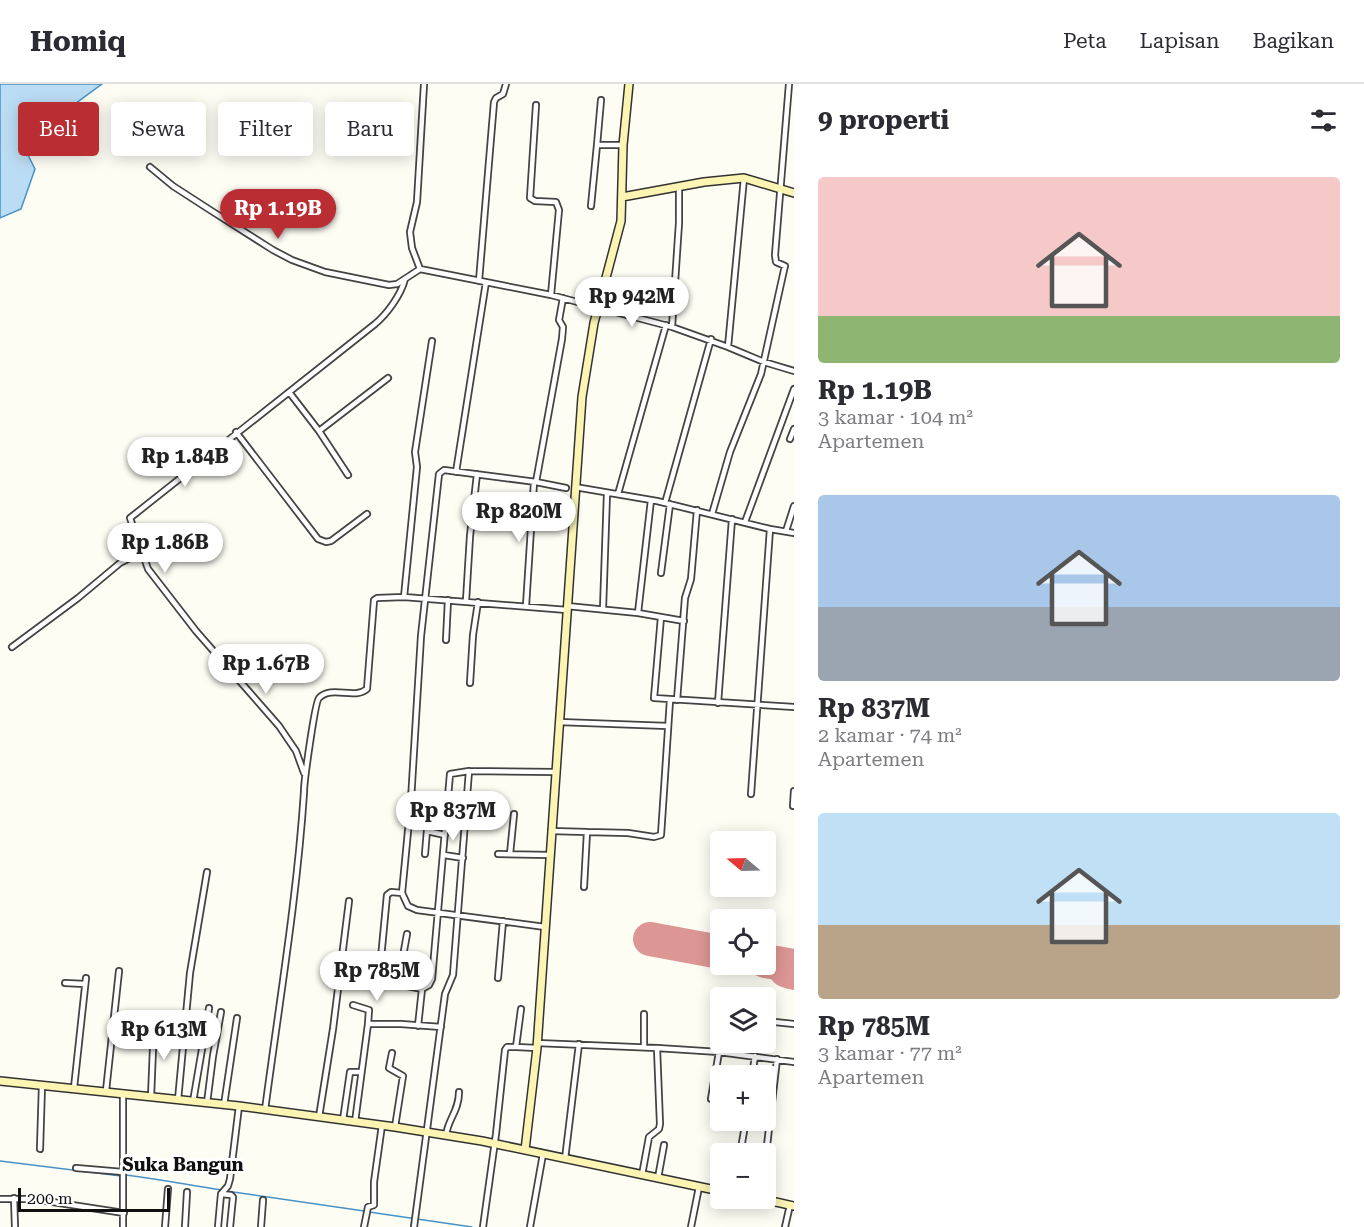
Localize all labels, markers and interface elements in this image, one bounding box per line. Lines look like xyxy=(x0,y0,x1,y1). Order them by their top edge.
text: Homiq xyxy=(30,25,126,58)
text: Peta xyxy=(1063,29,1107,53)
text: Lapisan xyxy=(1140,29,1220,53)
text: Bagikan xyxy=(1253,29,1334,53)
chip: Beli xyxy=(18,102,99,156)
chip: Sewa xyxy=(111,102,206,156)
chip: Filter xyxy=(218,102,313,156)
chip: Baru xyxy=(325,102,414,156)
icon: filters xyxy=(1307,104,1340,137)
text: 9 properti xyxy=(818,105,949,135)
pin: Rp 1.19B xyxy=(216,189,340,240)
text: Rp 1.19B xyxy=(234,196,322,220)
icon: home xyxy=(1025,216,1133,324)
pin: Rp 942M xyxy=(577,277,687,328)
text: Rp 942M xyxy=(589,284,675,308)
text: Rp 1.19B xyxy=(818,375,932,405)
text: 3 kamar · 104 m² xyxy=(818,405,973,429)
text: Apartemen xyxy=(818,429,924,453)
pin: Rp 1.84B xyxy=(123,437,247,488)
text: Rp 1.84B xyxy=(141,444,229,468)
pin: Rp 820M xyxy=(464,492,574,543)
text: Rp 820M xyxy=(476,499,562,523)
pin: Rp 1.86B xyxy=(103,523,227,574)
text: Rp 1.86B xyxy=(121,530,209,554)
icon: home xyxy=(1025,534,1133,642)
pin: Rp 1.67B xyxy=(204,644,328,695)
text: Rp 1.67B xyxy=(222,651,310,675)
text: Rp 837M xyxy=(818,693,930,723)
text: 2 kamar · 74 m² xyxy=(818,723,962,747)
text: Apartemen xyxy=(818,747,924,771)
pin: Rp 837M xyxy=(398,791,508,842)
text: Rp 837M xyxy=(410,798,496,822)
north arrow xyxy=(710,831,776,897)
map controls xyxy=(710,831,776,1209)
icon: home xyxy=(1025,852,1133,960)
button: locate xyxy=(710,909,776,975)
pin: Rp 785M xyxy=(322,951,432,1002)
text: Rp 785M xyxy=(334,958,420,982)
button: layers xyxy=(710,987,776,1053)
pin: Rp 613M xyxy=(109,1010,219,1061)
text: Rp 785M xyxy=(818,1011,930,1041)
text: Rp 613M xyxy=(121,1017,207,1041)
text: 3 kamar · 77 m² xyxy=(818,1041,962,1065)
button: + xyxy=(710,1065,776,1131)
text: Apartemen xyxy=(818,1065,924,1089)
button: − xyxy=(710,1143,776,1209)
district label: Suka Bangun xyxy=(122,1154,244,1175)
scale bar xyxy=(18,1185,170,1212)
text: 200 m xyxy=(27,1189,73,1208)

